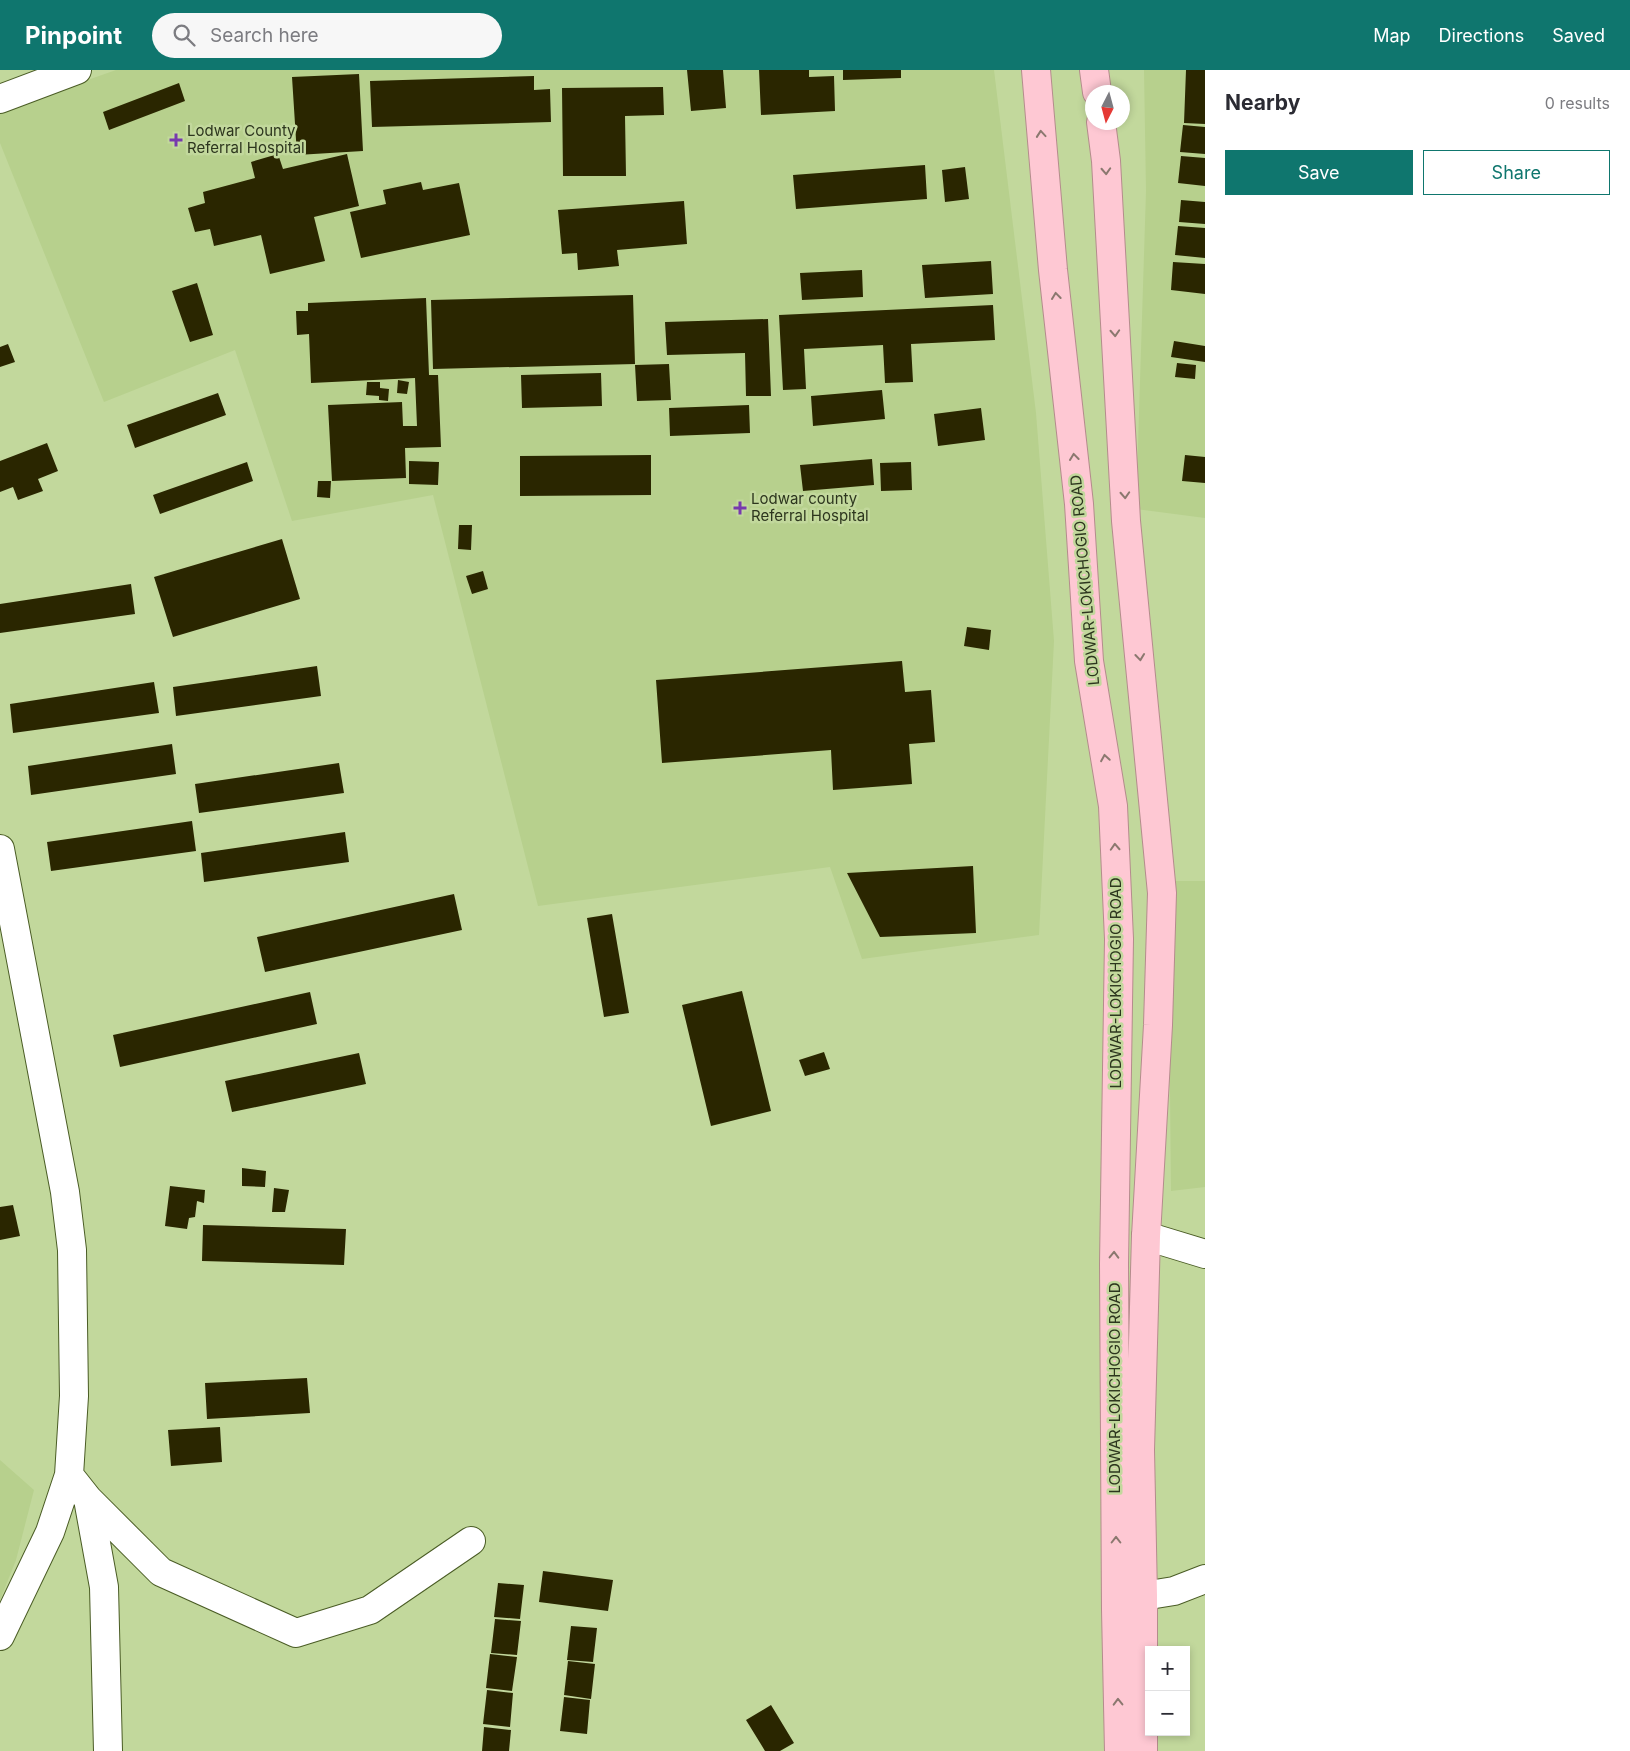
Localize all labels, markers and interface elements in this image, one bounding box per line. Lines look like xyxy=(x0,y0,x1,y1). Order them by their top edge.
search box xyxy=(152,13,502,58)
text: Pinpoint xyxy=(25,21,122,50)
icon: search xyxy=(170,21,198,49)
text: Search here xyxy=(210,24,319,47)
text: Map xyxy=(1373,25,1411,46)
text: Directions xyxy=(1439,25,1524,46)
text: Saved xyxy=(1552,25,1605,46)
north arrow xyxy=(1085,85,1130,130)
text: Nearby xyxy=(1225,90,1300,115)
text: 0 results xyxy=(1545,93,1610,113)
place label: Lodwar County Referral Hospital xyxy=(187,121,305,157)
one-way arrow xyxy=(1036,130,1047,138)
marker: Lodwar County Referral Hospital xyxy=(169,133,183,147)
button: Save xyxy=(1225,150,1413,195)
button: Share xyxy=(1423,150,1610,195)
one-way arrow xyxy=(1101,167,1112,175)
one-way arrow xyxy=(1051,292,1062,300)
one-way arrow xyxy=(1110,329,1121,337)
one-way arrow xyxy=(1069,453,1080,461)
street label: LODWAR-LOKICHOGIO ROAD xyxy=(1066,474,1103,686)
place label: Lodwar county Referral Hospital xyxy=(751,489,869,525)
one-way arrow xyxy=(1119,492,1130,500)
marker: Lodwar county Referral Hospital xyxy=(733,501,747,515)
one-way arrow xyxy=(1134,653,1145,661)
one-way arrow xyxy=(1100,754,1111,762)
one-way arrow xyxy=(1109,843,1120,851)
street label: LODWAR-LOKICHOGIO ROAD xyxy=(1106,877,1125,1089)
one-way arrow xyxy=(1109,1251,1119,1258)
street label: LODWAR-LOKICHOGIO ROAD xyxy=(1105,1282,1124,1494)
one-way arrow xyxy=(1111,1536,1121,1544)
map controls xyxy=(1145,1646,1190,1736)
button: + xyxy=(1145,1646,1190,1691)
button: − xyxy=(1145,1691,1190,1736)
one-way arrow xyxy=(1113,1698,1123,1706)

